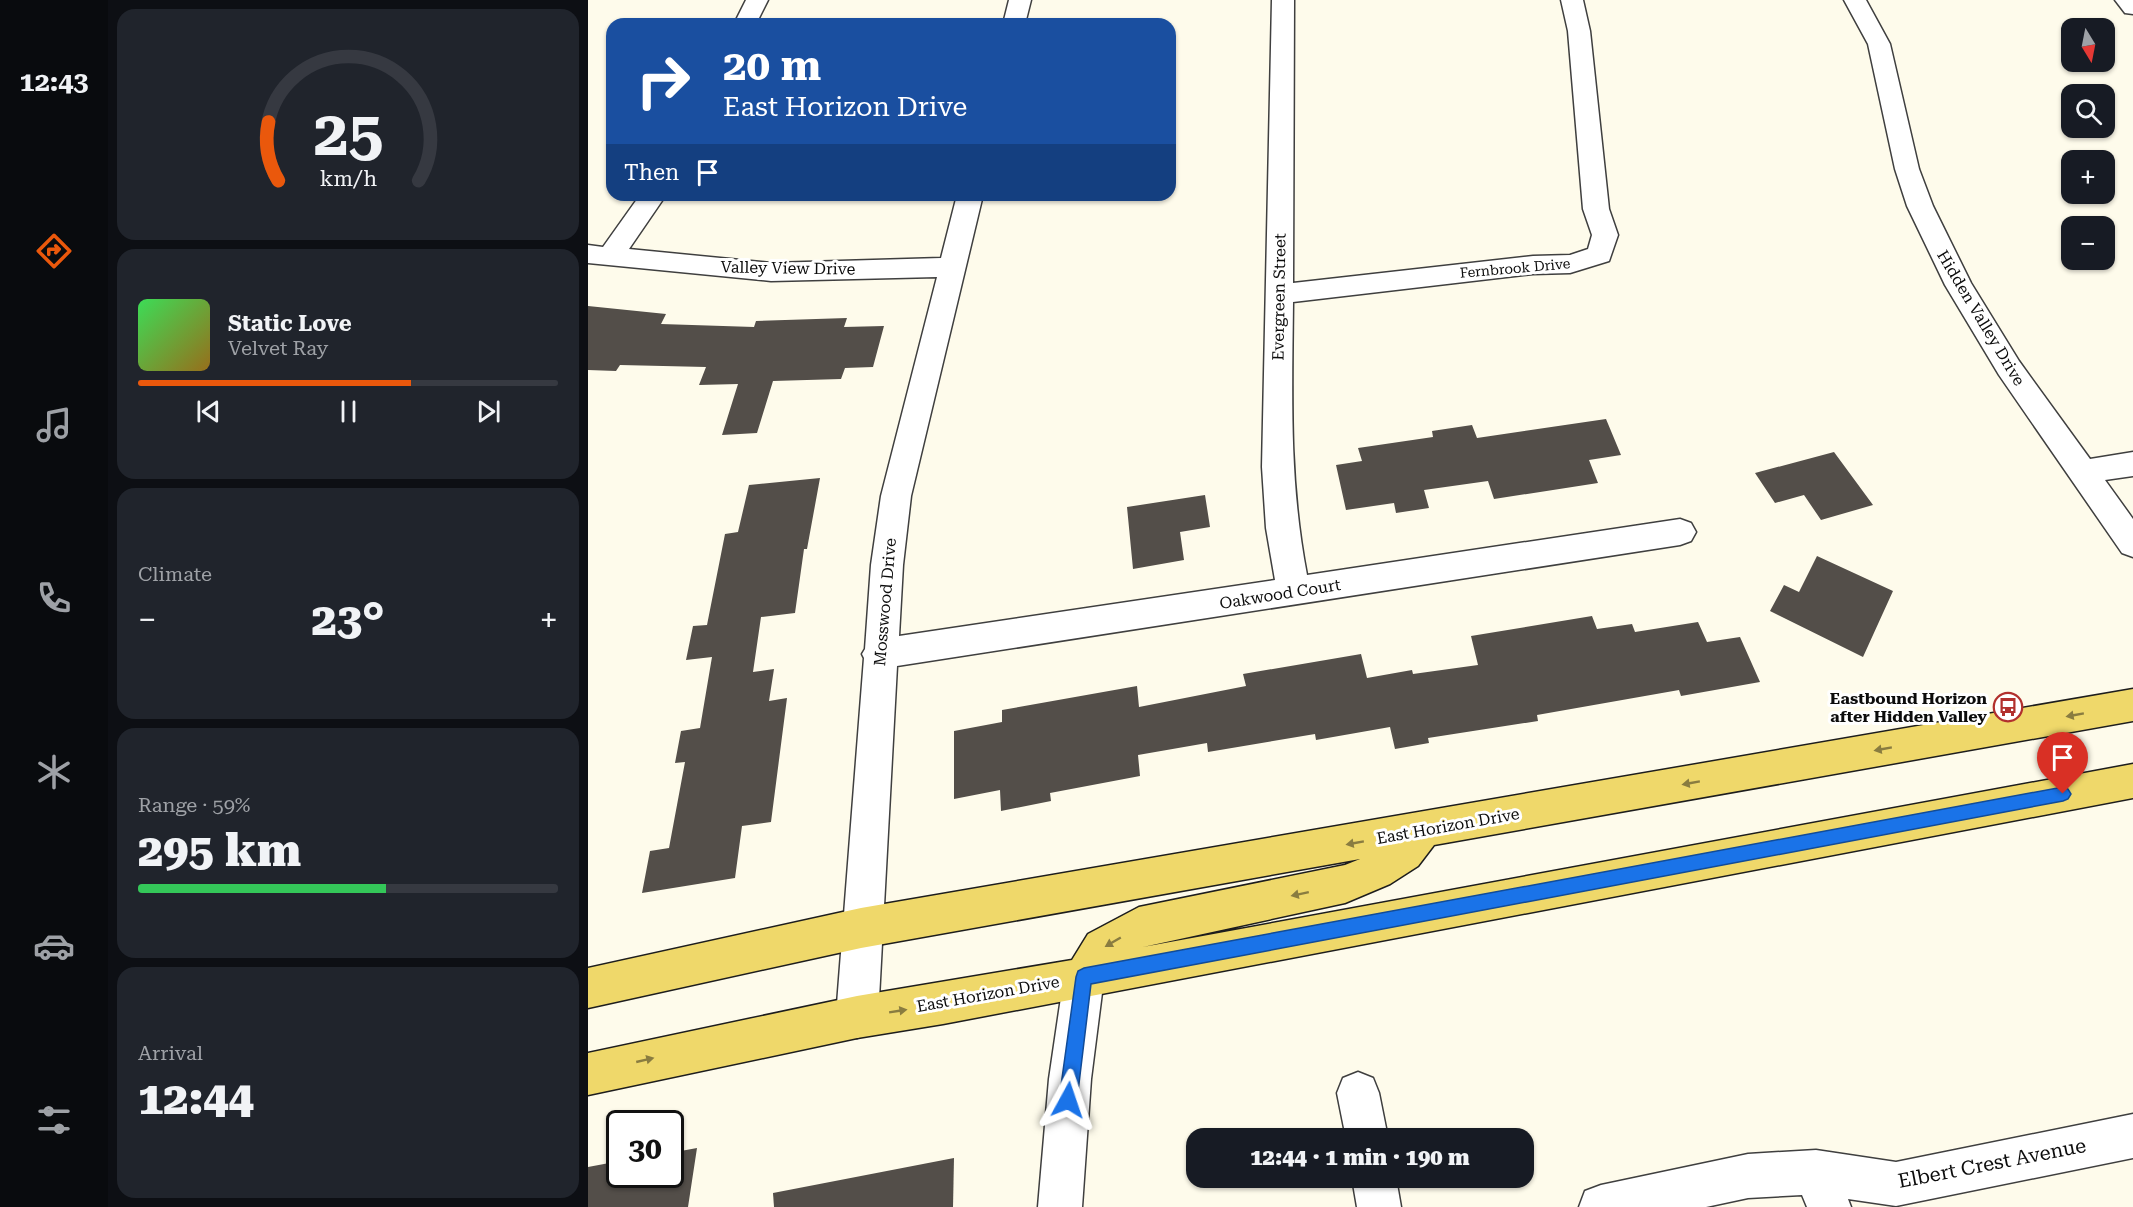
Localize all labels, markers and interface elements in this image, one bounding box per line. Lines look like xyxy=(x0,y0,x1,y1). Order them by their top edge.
north arrow xyxy=(2061,18,2115,72)
map controls xyxy=(2061,18,2115,270)
text: 20 m xyxy=(723,41,821,90)
icon: right xyxy=(624,42,702,120)
text: 12:43 xyxy=(20,66,88,98)
button: search xyxy=(2061,84,2115,138)
text: East Horizon Drive xyxy=(723,91,967,123)
text: 25 xyxy=(313,97,383,170)
button: + xyxy=(2061,150,2115,204)
icon: arrive xyxy=(691,156,724,189)
text: Then xyxy=(624,160,679,185)
text: km/h xyxy=(319,167,377,192)
button: − xyxy=(2061,216,2115,270)
icon: directions xyxy=(33,230,75,272)
street label: Evergreen Street xyxy=(1268,233,1290,361)
street label: Hidden Valley Drive xyxy=(1933,247,2029,389)
street label: Fernbrook Drive xyxy=(1459,255,1571,281)
street label: Valley View Drive xyxy=(720,257,856,279)
text: Static Love xyxy=(228,311,352,336)
text: Velvet Ray xyxy=(228,336,328,360)
icon: previous xyxy=(192,395,225,428)
icon: pause xyxy=(332,395,365,428)
icon: next xyxy=(472,395,505,428)
icon: music xyxy=(33,404,75,446)
street label: Mosswood Drive xyxy=(870,537,900,667)
text: Climate xyxy=(138,562,212,586)
street label: Oakwood Court xyxy=(1218,575,1342,613)
icon: phone xyxy=(33,577,75,619)
text: 23° xyxy=(312,593,385,646)
text: − xyxy=(138,600,156,639)
text: + xyxy=(540,600,558,639)
place label: Eastbound Horizon after Hidden Valley xyxy=(1830,689,1987,726)
bus stop icon: Eastbound Horizon after Hidden Valley xyxy=(1992,691,2024,723)
one-way arrow xyxy=(2066,711,2085,720)
pin xyxy=(2037,732,2088,794)
icon: arrive xyxy=(2046,741,2079,774)
one-way arrow xyxy=(1874,745,1893,754)
icon: climate xyxy=(33,751,75,793)
one-way arrow xyxy=(1682,779,1701,788)
text: Range · 59% xyxy=(138,793,250,817)
street label: East Horizon Drive xyxy=(1375,804,1521,848)
text: 295 km xyxy=(138,824,301,877)
one-way arrow xyxy=(1345,838,1364,847)
one-way arrow xyxy=(1291,890,1310,899)
icon: car xyxy=(33,925,75,967)
one-way arrow xyxy=(1104,937,1121,947)
street label: East Horizon Drive xyxy=(915,972,1061,1016)
one-way arrow xyxy=(889,1006,908,1015)
text: Arrival xyxy=(138,1041,203,1065)
one-way arrow xyxy=(636,1055,655,1064)
position arrow xyxy=(1036,1068,1100,1132)
text: 12:44 xyxy=(138,1072,254,1125)
icon: filters xyxy=(33,1099,75,1141)
speed limit sign: 30 xyxy=(606,1110,684,1188)
street label: Elbert Crest Avenue xyxy=(1896,1133,2088,1193)
text: 12:44 · 1 min · 190 m xyxy=(1250,1145,1470,1170)

